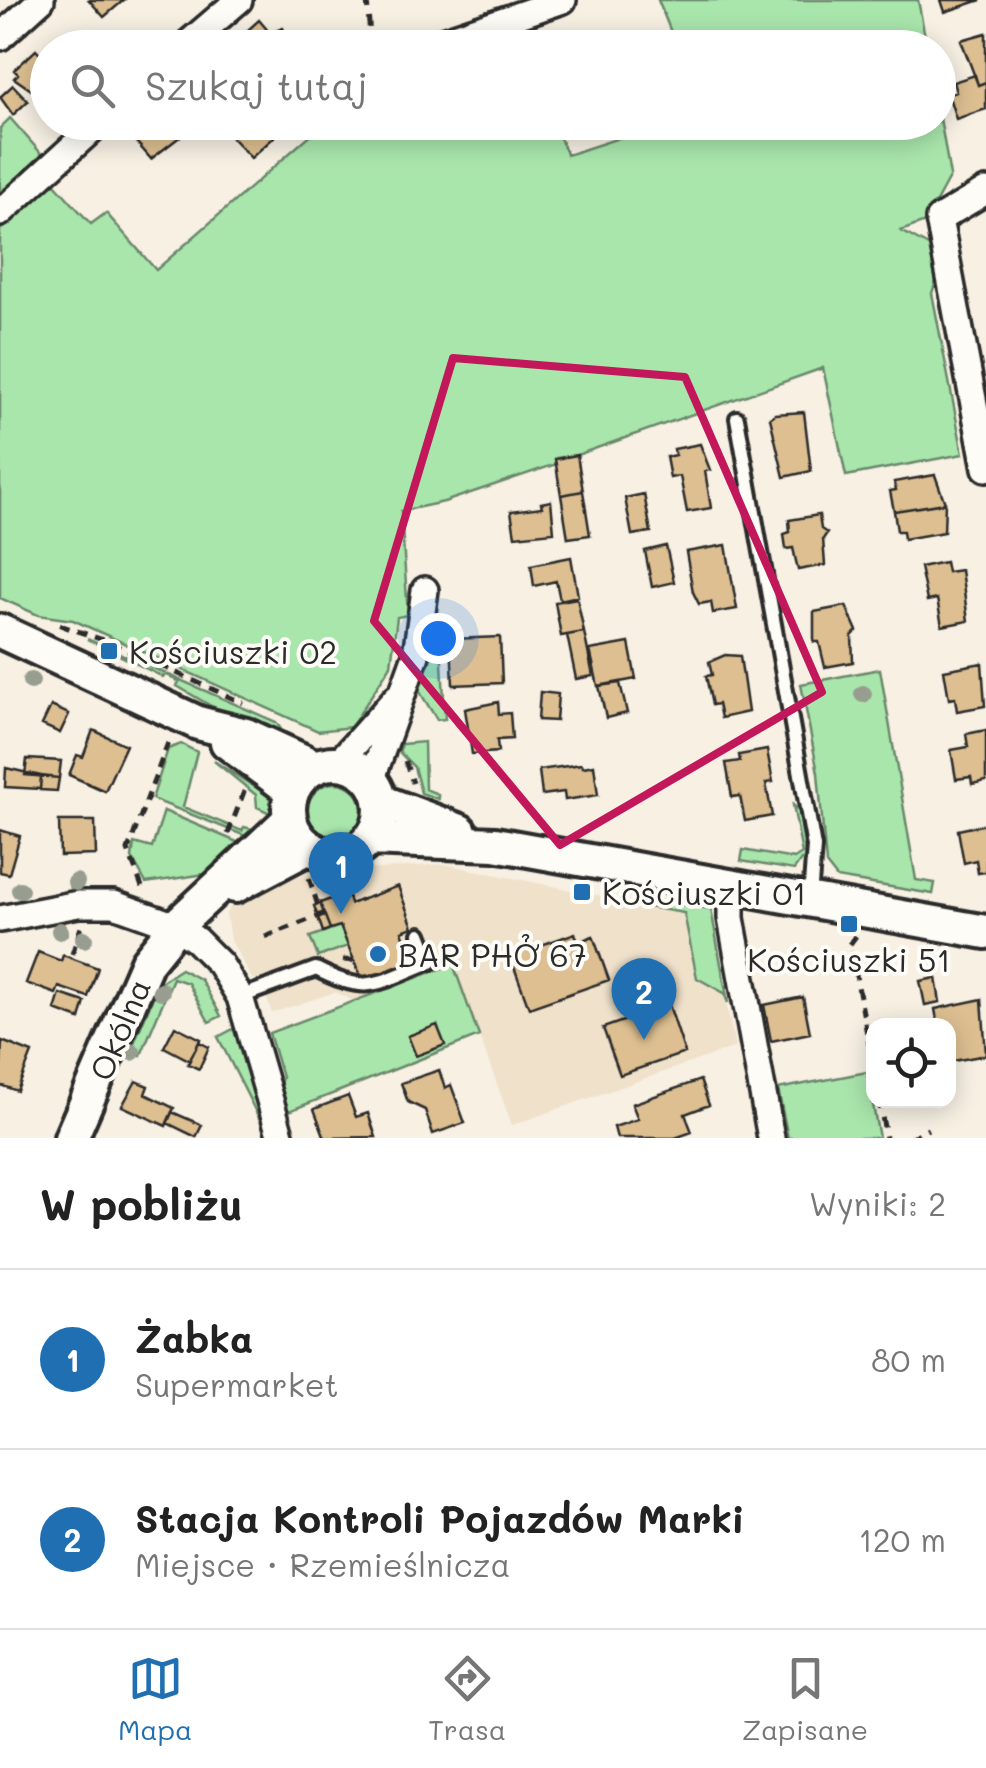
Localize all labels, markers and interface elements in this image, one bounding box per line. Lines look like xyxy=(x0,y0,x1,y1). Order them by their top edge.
search box xyxy=(30,30,956,140)
icon: search xyxy=(65,58,120,113)
text: Szukaj tutaj xyxy=(145,60,368,110)
your location xyxy=(413,613,464,664)
place label: Kościuszki 02 xyxy=(129,630,337,672)
marker: Kościuszki 02 xyxy=(98,640,120,662)
pin: 1 xyxy=(308,832,374,914)
place label: Kościuszki 01 xyxy=(602,871,806,913)
marker: Kościuszki 01 xyxy=(571,881,593,903)
marker: Kościuszki 51 xyxy=(838,913,860,935)
place label: BAR PHỞ 67 xyxy=(398,933,587,975)
place label: Kościuszki 51 xyxy=(747,938,951,980)
marker: BAR PHỞ 67 xyxy=(367,943,389,965)
pin: 2 xyxy=(612,958,676,1040)
street label: Okólna xyxy=(79,972,159,1086)
map controls xyxy=(866,1018,956,1108)
button: locate xyxy=(866,1018,956,1108)
text: W pobliżu xyxy=(40,1176,243,1231)
text: Wyniki: 2 xyxy=(809,1182,946,1224)
text: Żabka xyxy=(135,1313,253,1363)
text: 1 xyxy=(65,1338,80,1380)
text: 80 m xyxy=(871,1338,946,1380)
text: Supermarket xyxy=(135,1363,339,1405)
text: Stacja Kontroli Pojazdów Marki xyxy=(135,1493,745,1543)
text: 2 xyxy=(64,1518,81,1560)
text: 120 m xyxy=(858,1518,946,1560)
text: Miejsce · Rzemieślnicza xyxy=(135,1543,510,1585)
tab: Mapa xyxy=(118,1651,192,1747)
tab: Trasa xyxy=(428,1651,506,1747)
tab: Zapisane xyxy=(742,1651,868,1747)

